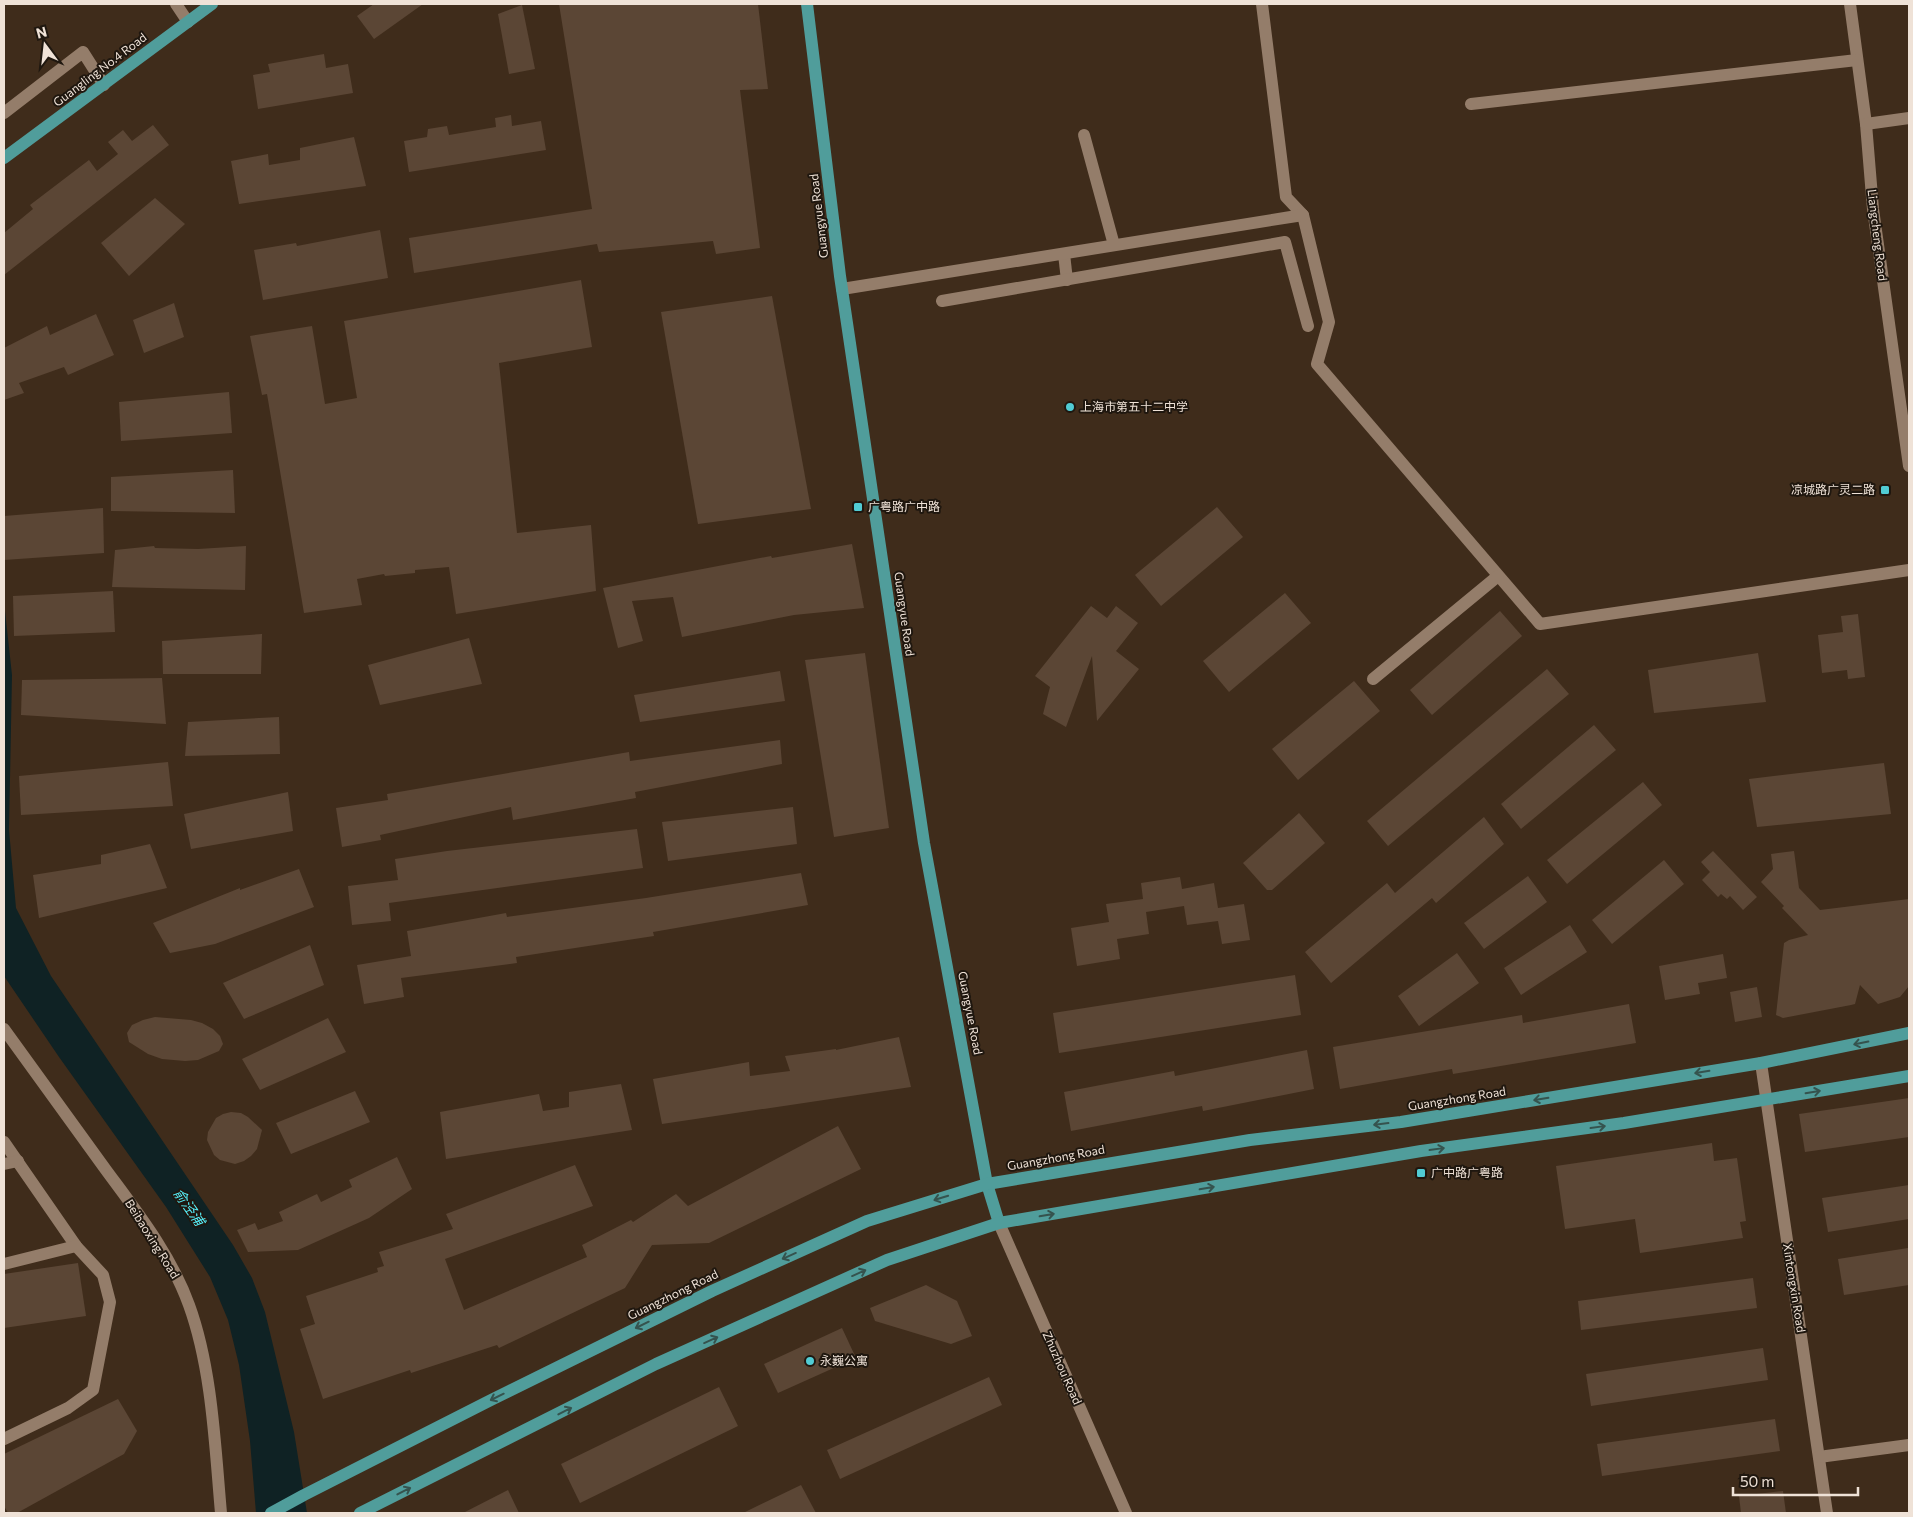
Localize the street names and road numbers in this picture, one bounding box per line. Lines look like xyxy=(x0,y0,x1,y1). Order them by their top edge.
street label: Guangling No.4 Road xyxy=(50,30,149,109)
street label: Guangyue Road xyxy=(806,173,830,259)
street label: Liangcheng Road xyxy=(1865,188,1891,282)
street label: Guangyue Road xyxy=(892,571,918,657)
street label: Guangyue Road xyxy=(956,970,986,1056)
street label: Guangzhong Road xyxy=(1407,1083,1507,1113)
street label: Guangzhong Road xyxy=(1006,1142,1106,1172)
street label: Beibaoxing Road xyxy=(123,1196,183,1281)
street label: Xintongxin Road xyxy=(1781,1242,1809,1334)
street label: Guangzhong Road xyxy=(625,1266,720,1322)
street label: Zhuzhou Road xyxy=(1041,1329,1085,1406)

